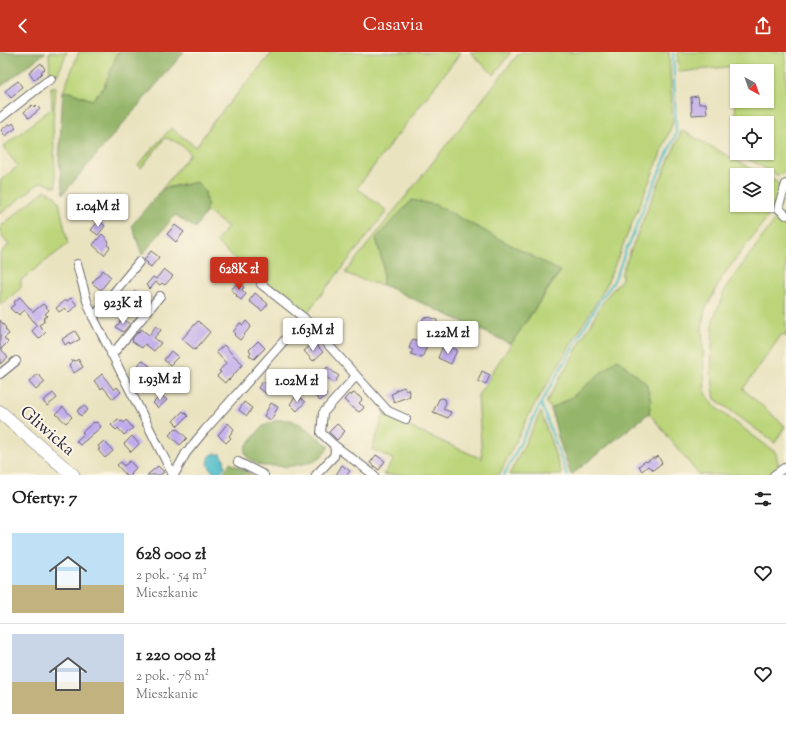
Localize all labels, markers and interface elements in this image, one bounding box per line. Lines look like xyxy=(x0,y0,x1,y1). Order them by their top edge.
text: Casavia xyxy=(363,13,423,39)
icon: back xyxy=(12,15,34,37)
icon: share xyxy=(752,15,774,37)
north arrow xyxy=(730,64,774,108)
map controls xyxy=(730,64,774,212)
button: locate xyxy=(730,116,774,160)
button: layers xyxy=(730,168,774,212)
pin: 1.04M zł xyxy=(57,194,139,228)
text: 1.04M zł xyxy=(76,198,120,216)
pin: 628K zł xyxy=(202,257,276,291)
text: 628K zł xyxy=(219,261,259,279)
pin: 923K zł xyxy=(86,291,160,325)
text: 923K zł xyxy=(104,295,142,313)
pin: 1.63M zł xyxy=(272,318,354,352)
pin: 1.22M zł xyxy=(407,321,489,355)
text: 1.63M zł xyxy=(292,322,334,340)
text: 1.22M zł xyxy=(426,325,470,343)
pin: 1.93M zł xyxy=(119,367,201,401)
pin: 1.02M zł xyxy=(256,369,338,403)
text: 1.93M zł xyxy=(139,371,181,389)
text: 1.02M zł xyxy=(275,373,319,391)
street label: Gliwicka xyxy=(14,401,79,462)
text: Oferty: 7 xyxy=(12,487,77,511)
icon: filters xyxy=(752,488,774,510)
text: 628 000 zł xyxy=(136,543,206,567)
icon: home xyxy=(44,549,92,597)
icon: heart xyxy=(752,562,774,584)
text: 2 pok. · 54 m² xyxy=(136,567,207,585)
text: Mieszkanie xyxy=(136,585,198,603)
text: 1 220 000 zł xyxy=(136,644,216,668)
icon: home xyxy=(44,650,92,698)
icon: heart xyxy=(752,663,774,685)
text: 2 pok. · 78 m² xyxy=(136,668,209,686)
text: Mieszkanie xyxy=(136,686,198,704)

